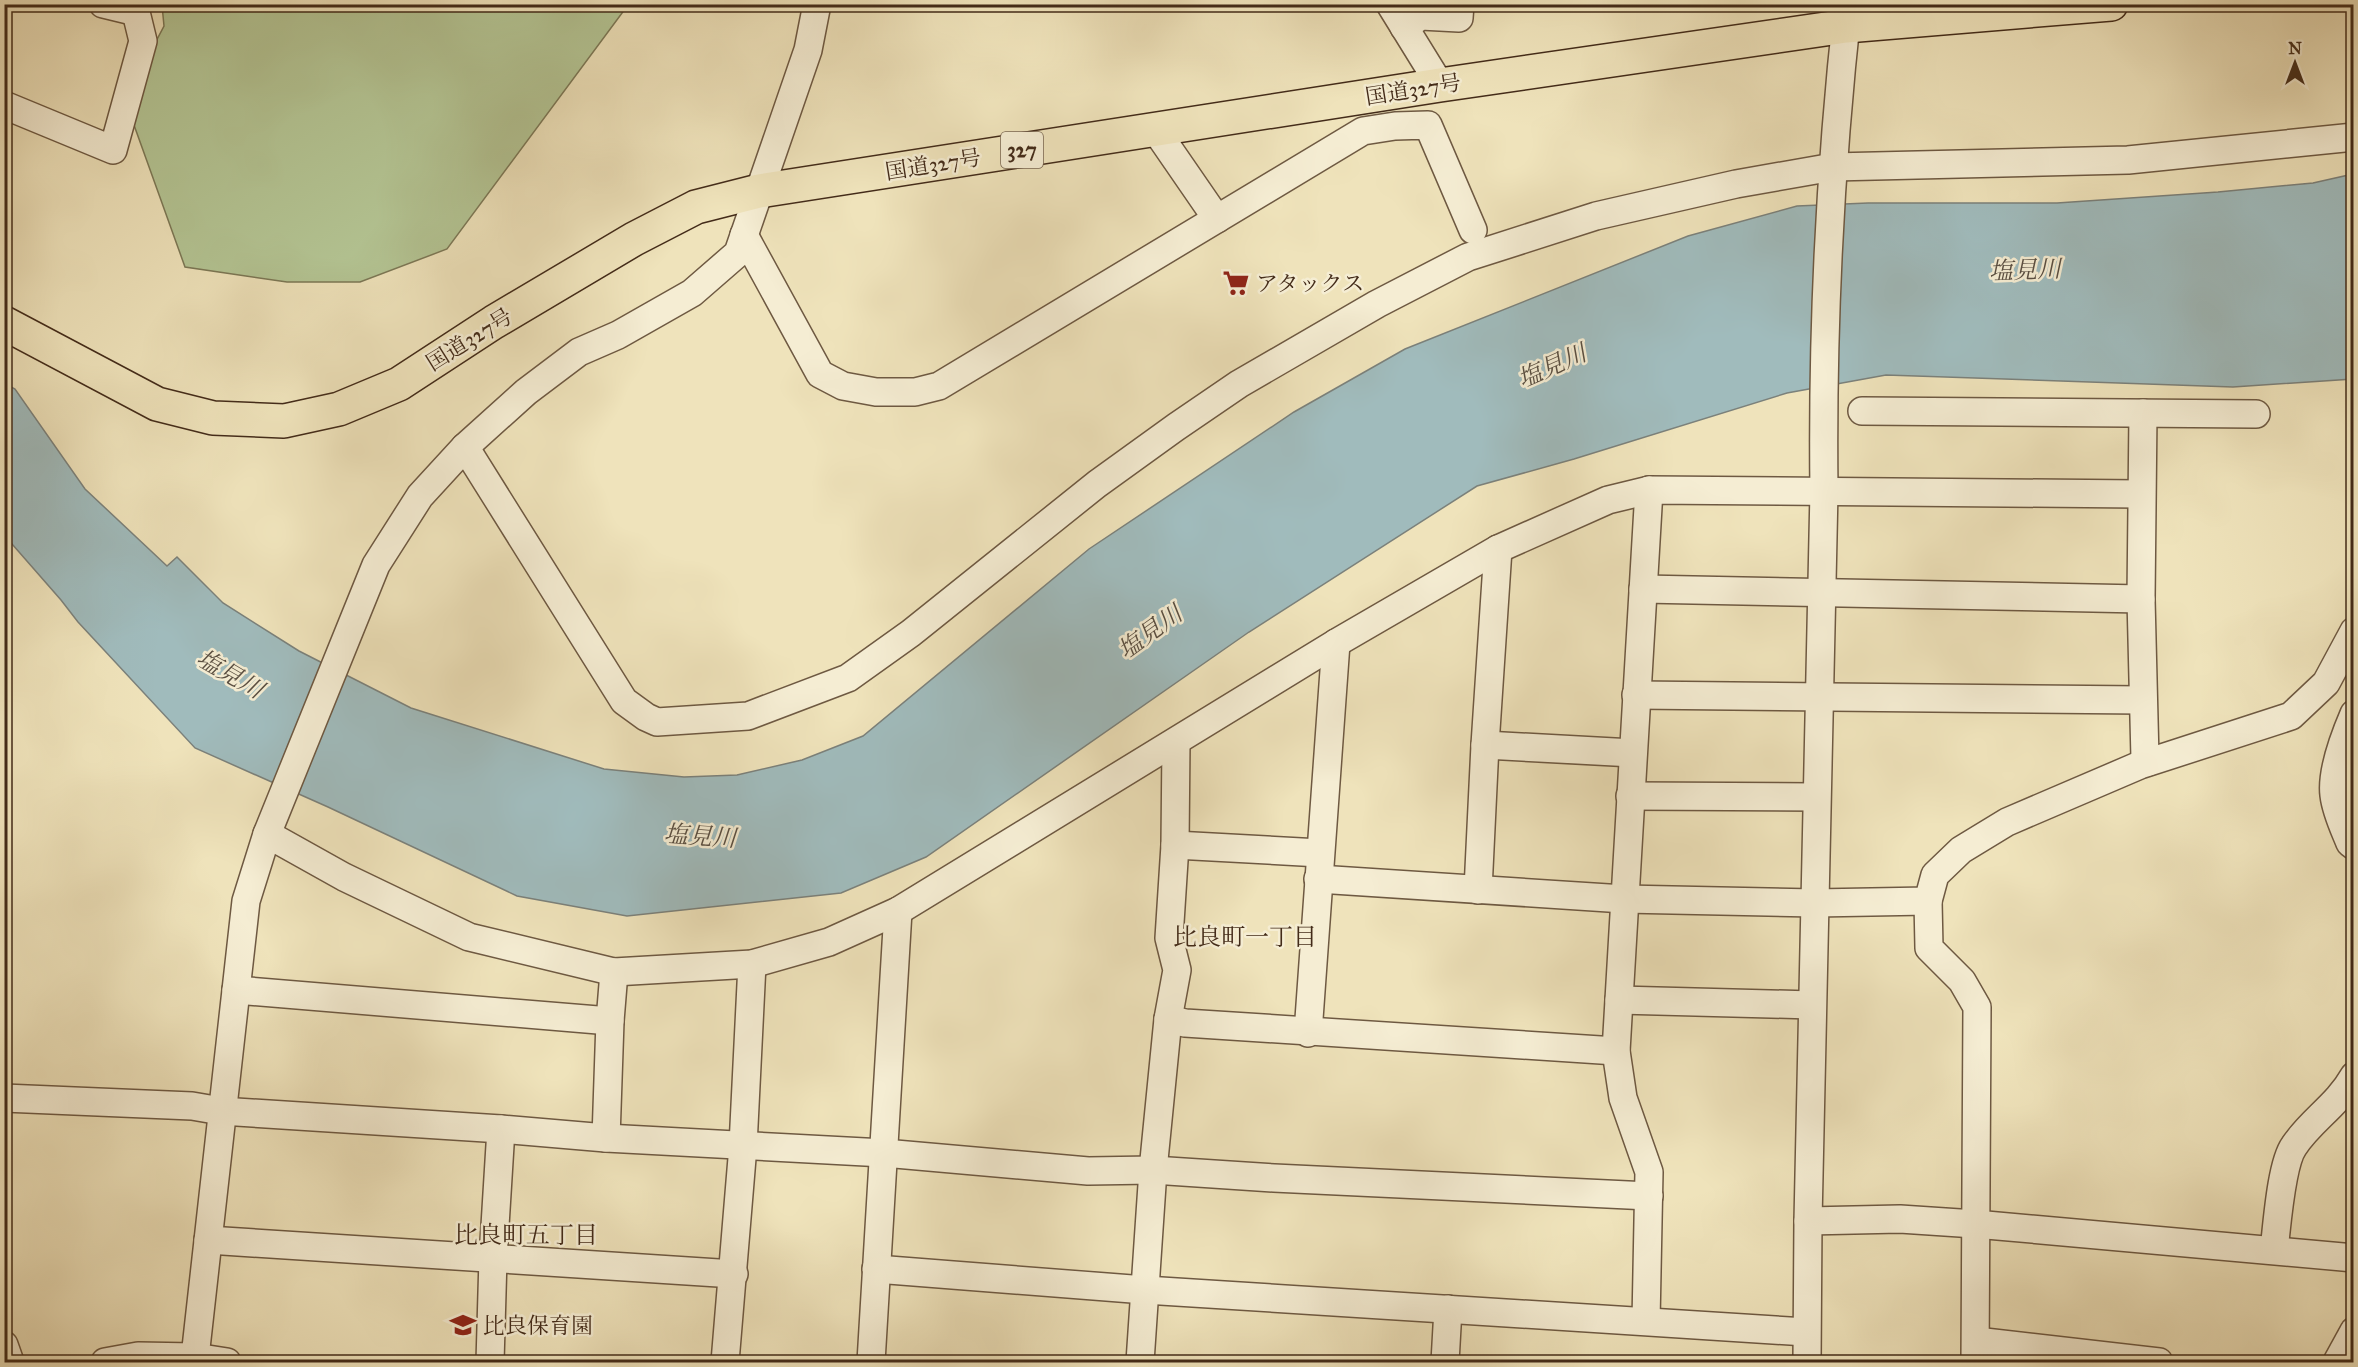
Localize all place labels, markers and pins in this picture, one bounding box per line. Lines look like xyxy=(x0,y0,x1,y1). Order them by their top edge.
supermarket icon: アタックス xyxy=(1221,268,1251,298)
place label: アタックス xyxy=(1256,270,1364,297)
school or university icon: 比良保育園 xyxy=(448,1310,478,1340)
place label: 比良保育園 xyxy=(483,1312,593,1339)

